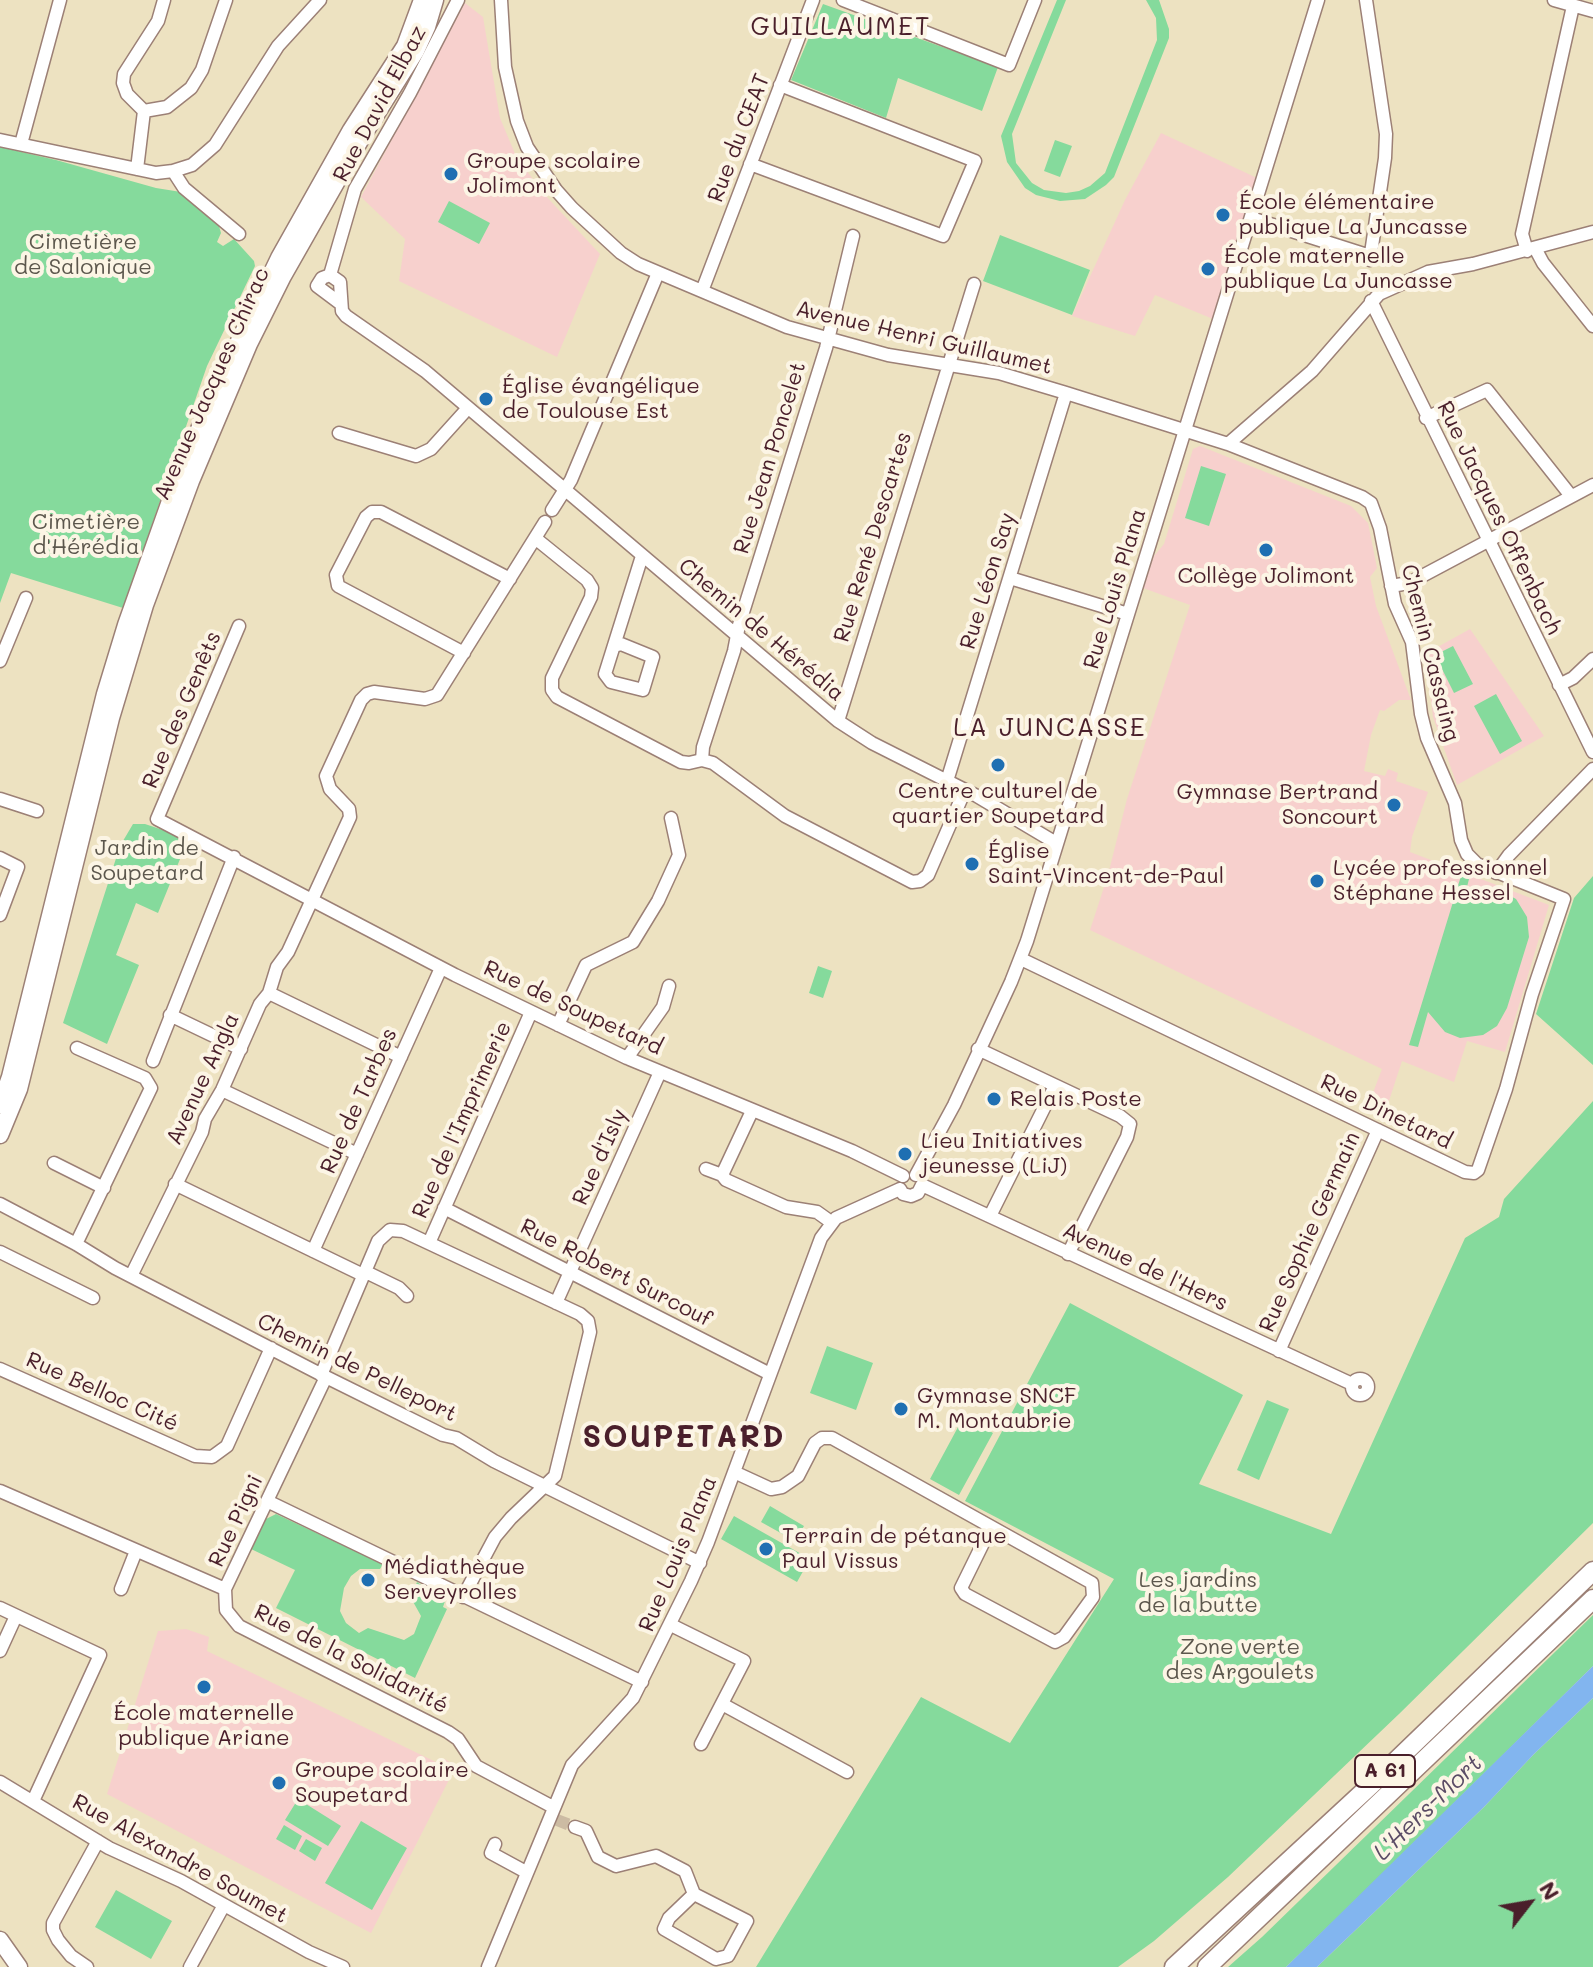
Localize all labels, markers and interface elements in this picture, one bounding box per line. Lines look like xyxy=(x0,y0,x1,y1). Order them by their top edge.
district label: GUILLAUMET xyxy=(751,11,931,43)
street label: Rue David Elbaz xyxy=(328,21,432,187)
street label: Rue du CEAT xyxy=(702,70,776,206)
place label: Groupe scolaire Jolimont xyxy=(467,148,641,200)
marker: Groupe scolaire Jolimont xyxy=(442,165,460,183)
place label: École élémentaire publique La Juncasse xyxy=(1239,189,1468,240)
marker: École élémentaire publique La Juncasse xyxy=(1214,206,1232,224)
park label: Cimetière de Salonique xyxy=(14,229,152,280)
place label: École maternelle publique La Juncasse xyxy=(1224,243,1453,294)
marker: École maternelle publique La Juncasse xyxy=(1199,260,1217,278)
street label: Avenue Jacques Chirac xyxy=(149,264,275,504)
street label: Avenue Henri Guillaumet xyxy=(793,296,1055,380)
street label: Rue Jean Poncelet xyxy=(728,359,812,557)
place label: Église évangélique de Toulouse Est xyxy=(502,373,700,424)
marker: Église évangélique de Toulouse Est xyxy=(477,390,495,408)
street label: Rue Jacques Offenbach xyxy=(1431,397,1567,639)
street label: Rue René Descartes xyxy=(828,429,918,645)
street label: Rue Louis Plana xyxy=(1078,506,1152,672)
park label: Cimetière d'Hérédia xyxy=(32,509,140,560)
street label: Rue Léon Say xyxy=(955,509,1021,653)
marker: Collège Jolimont xyxy=(1257,541,1275,559)
street label: Chemin de Hérédia xyxy=(673,553,849,707)
street label: Chemin Cassaing xyxy=(1395,562,1465,744)
place label: Collège Jolimont xyxy=(1177,563,1355,589)
street label: Rue des Genêts xyxy=(137,627,227,793)
district label: LA JUNCASSE xyxy=(953,712,1147,744)
marker: Centre culturel de quartier Soupetard xyxy=(989,756,1007,774)
place label: Centre culturel de quartier Soupetard xyxy=(892,778,1104,830)
place label: Gymnase Bertrand Soncourt xyxy=(1177,779,1378,830)
marker: Gymnase Bertrand Soncourt xyxy=(1385,796,1403,814)
park label: Jardin de Soupetard xyxy=(90,835,204,886)
place label: Église Saint-Vincent-de-Paul xyxy=(988,838,1224,890)
marker: Église Saint-Vincent-de-Paul xyxy=(963,855,981,873)
place label: Lycée professionnel Stéphane Hessel xyxy=(1333,855,1548,906)
marker: Lycée professionnel Stéphane Hessel xyxy=(1308,872,1326,890)
street label: Rue de Soupetard xyxy=(479,955,667,1061)
street label: Avenue Angla xyxy=(161,1009,245,1149)
street label: Rue de l'Imprimerie xyxy=(407,1017,517,1223)
street label: Rue de Tarbes xyxy=(315,1024,403,1178)
street label: Rue Dinetard xyxy=(1316,1069,1456,1155)
place label: Relais Poste xyxy=(1010,1086,1142,1112)
marker: Relais Poste xyxy=(985,1090,1003,1108)
street label: Rue d'Isly xyxy=(567,1105,633,1209)
place label: Lieu Initiatives jeunesse (LiJ) xyxy=(921,1128,1083,1180)
street label: Rue Sophie Germain xyxy=(1254,1128,1366,1336)
marker: Lieu Initiatives jeunesse (LiJ) xyxy=(896,1145,914,1163)
street label: Rue Robert Surcouf xyxy=(516,1213,716,1333)
street label: Avenue de l'Hers xyxy=(1058,1217,1232,1317)
street label: Chemin de Pelleport xyxy=(253,1308,461,1428)
street label: Rue Belloc Cité xyxy=(22,1347,182,1437)
place label: Gymnase SNCF M. Montaubrie xyxy=(917,1383,1076,1434)
marker: Gymnase SNCF M. Montaubrie xyxy=(892,1400,910,1418)
district label: SOUPETARD xyxy=(583,1420,785,1456)
street label: Rue Pigni xyxy=(203,1471,269,1571)
street label: Rue Louis Plana xyxy=(633,1472,723,1636)
place label: Terrain de pétanque Paul Vissus xyxy=(782,1523,1007,1574)
marker: Terrain de pétanque Paul Vissus xyxy=(757,1540,775,1558)
place label: Médiathèque Serveyrolles xyxy=(384,1554,525,1606)
park label: Les jardins de la butte xyxy=(1138,1567,1258,1618)
marker: Médiathèque Serveyrolles xyxy=(359,1571,377,1589)
street label: Rue de la Solidarité xyxy=(250,1599,452,1719)
park label: Zone verte des Argoulets xyxy=(1166,1634,1314,1686)
marker: École maternelle publique Ariane xyxy=(195,1678,213,1696)
place label: École maternelle publique Ariane xyxy=(114,1700,294,1752)
water label: L'Hers-Mort xyxy=(1368,1749,1488,1867)
road number: A 61 xyxy=(1355,1755,1415,1787)
place label: Groupe scolaire Soupetard xyxy=(295,1757,469,1808)
marker: Groupe scolaire Soupetard xyxy=(270,1774,288,1792)
street label: Rue Alexandre Soumet xyxy=(68,1789,292,1929)
north arrow xyxy=(1489,1863,1569,1943)
text: N xyxy=(1533,1876,1567,1905)

